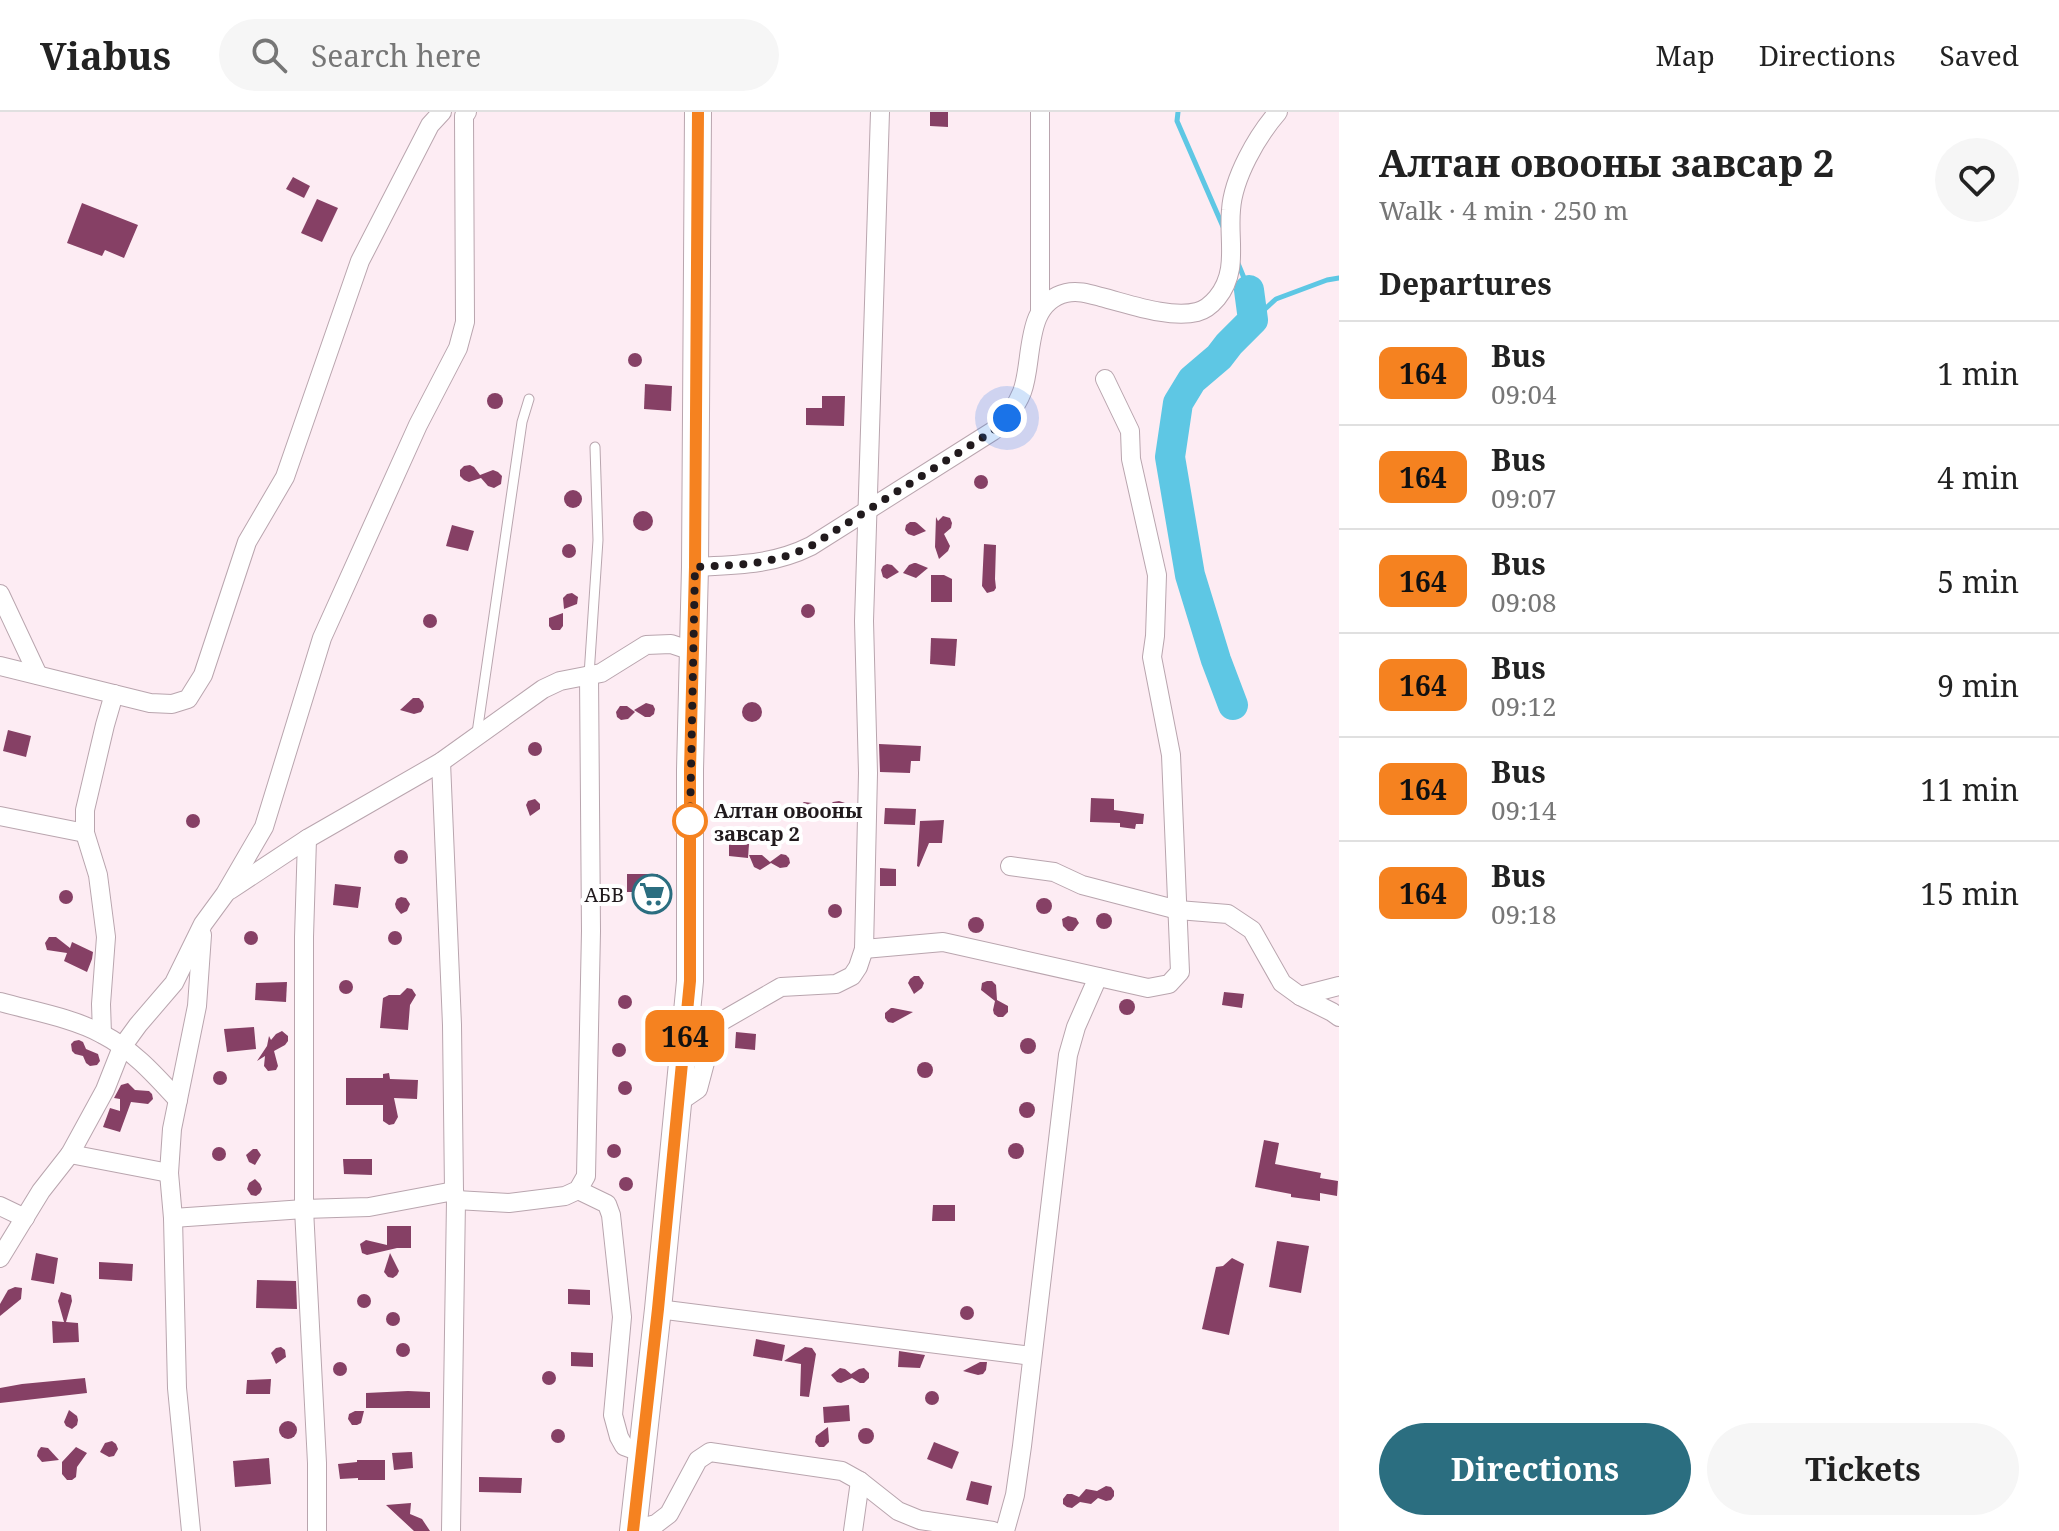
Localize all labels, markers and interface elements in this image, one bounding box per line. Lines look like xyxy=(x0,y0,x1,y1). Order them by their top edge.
search box xyxy=(219,19,779,91)
text: Viabus xyxy=(40,29,171,81)
icon: search xyxy=(247,33,291,77)
text: Search here xyxy=(311,35,481,76)
text: Map xyxy=(1655,36,1715,74)
text: Directions xyxy=(1759,36,1896,74)
text: Saved xyxy=(1940,36,2019,74)
text: Алтан овооны завсар 2 xyxy=(1379,136,1834,188)
button: heart xyxy=(1935,138,2019,222)
text: Walk · 4 min · 250 m xyxy=(1379,192,1628,228)
text: Departures xyxy=(1379,263,1552,304)
text: Bus xyxy=(1491,335,1546,376)
text: 1 min xyxy=(1937,353,2019,394)
text: 164 xyxy=(1399,354,1447,392)
text: 09:04 xyxy=(1491,376,1557,412)
your location xyxy=(987,398,1027,438)
text: Bus xyxy=(1491,439,1546,480)
text: 4 min xyxy=(1937,457,2019,498)
text: 164 xyxy=(1399,458,1447,496)
text: 09:07 xyxy=(1491,480,1557,516)
text: Bus xyxy=(1491,543,1546,584)
text: 5 min xyxy=(1937,561,2019,602)
text: 164 xyxy=(1399,562,1447,600)
text: 09:08 xyxy=(1491,584,1557,620)
text: Bus xyxy=(1491,647,1546,688)
text: 9 min xyxy=(1937,665,2019,706)
text: 164 xyxy=(1399,666,1447,704)
text: 09:12 xyxy=(1491,688,1557,724)
text: Bus xyxy=(1491,751,1546,792)
text: 11 min xyxy=(1920,769,2019,810)
text: 164 xyxy=(1399,770,1447,808)
text: 09:14 xyxy=(1491,792,1557,828)
place label: Алтан овооны завсар 2 xyxy=(714,797,863,847)
marker: Алтан овооны завсар 2 xyxy=(673,804,707,838)
text: Bus xyxy=(1491,855,1546,896)
supermarket icon: АБВ xyxy=(631,873,673,915)
text: 15 min xyxy=(1920,873,2019,914)
text: 164 xyxy=(1399,874,1447,912)
place label: АБВ xyxy=(584,881,624,908)
text: 09:18 xyxy=(1491,896,1557,932)
line badge: 164 xyxy=(639,1010,731,1062)
text: 164 xyxy=(661,1017,709,1055)
button: Directions xyxy=(1379,1423,1691,1515)
button: Tickets xyxy=(1707,1423,2019,1515)

